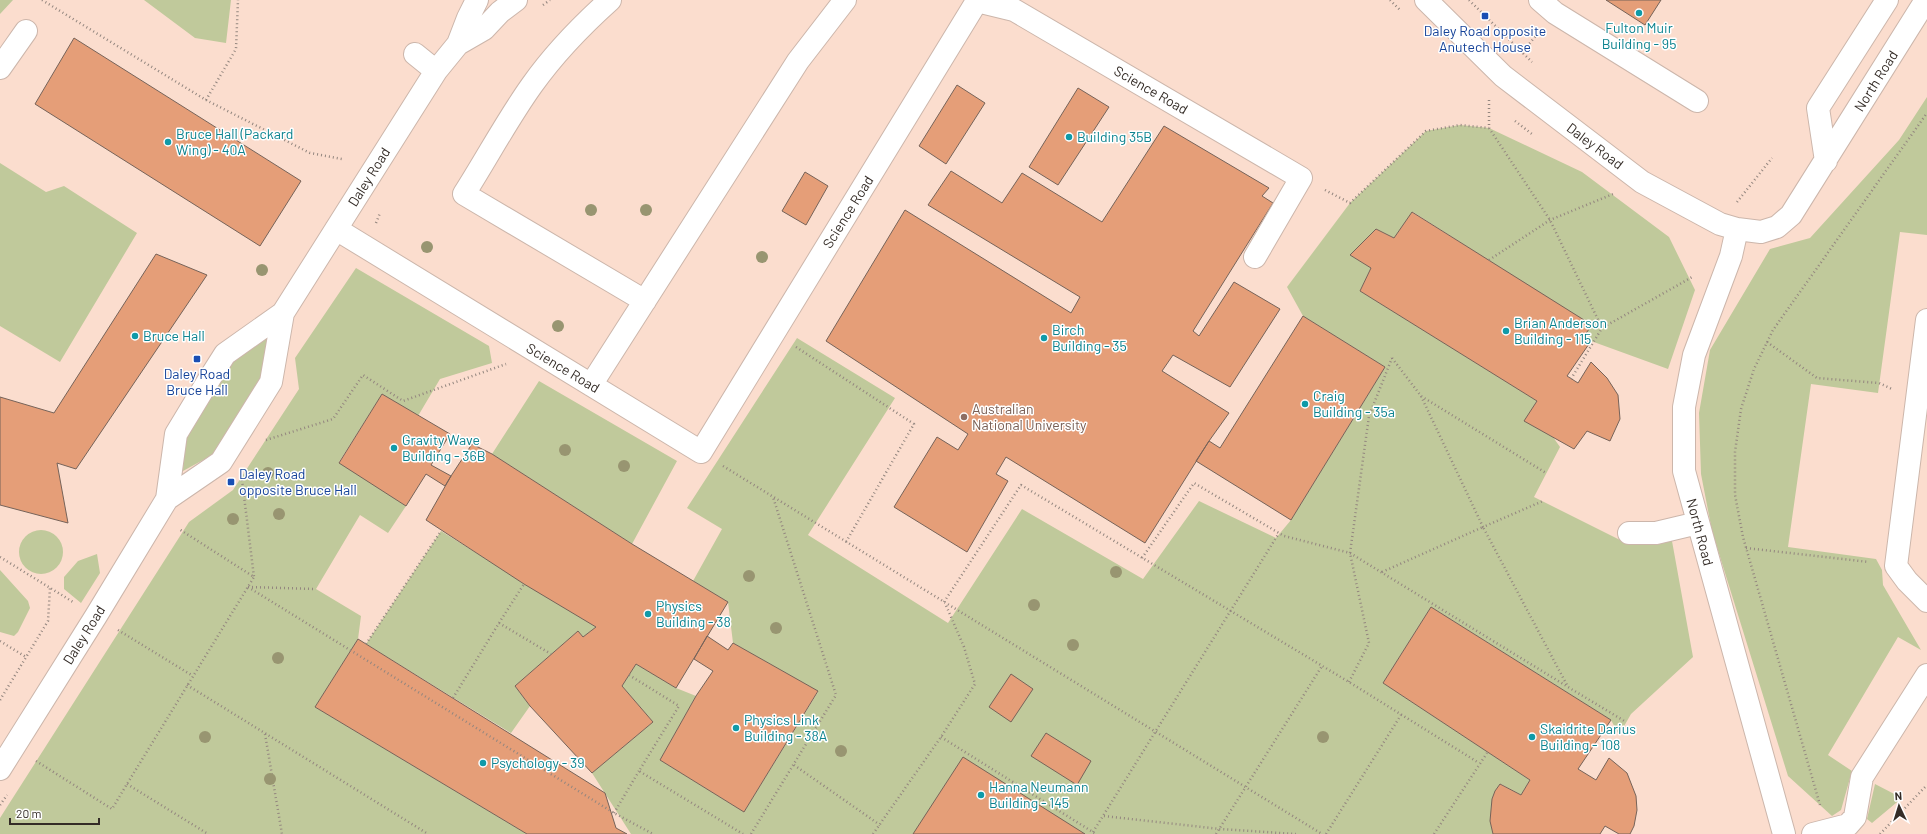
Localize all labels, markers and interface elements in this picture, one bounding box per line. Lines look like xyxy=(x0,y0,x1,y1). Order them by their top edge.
marker: Fulton Muir Building - 95 xyxy=(1634,8,1644,18)
marker: Daley Road opposite Anutech House xyxy=(1480,11,1490,21)
place label: Fulton Muir Building - 95 xyxy=(1602,19,1676,52)
place label: Daley Road opposite Anutech House xyxy=(1424,22,1546,55)
street label: North Road xyxy=(1850,47,1901,114)
street label: Science Road xyxy=(1111,62,1191,118)
street label: Daley Road xyxy=(1564,119,1627,172)
place label: Bruce Hall (Packard Wing) - 40A xyxy=(176,125,293,158)
place label: Building 35B xyxy=(1077,128,1152,145)
marker: Building 35B xyxy=(1064,132,1074,142)
marker: Bruce Hall (Packard Wing) - 40A xyxy=(163,137,173,147)
street label: Daley Road xyxy=(344,144,393,209)
street label: Science Road xyxy=(819,172,877,251)
place label: Brian Anderson Building - 115 xyxy=(1514,314,1607,347)
place label: Birch Building - 35 xyxy=(1052,321,1127,354)
marker: Brian Anderson Building - 115 xyxy=(1501,326,1511,336)
place label: Bruce Hall xyxy=(143,327,205,344)
marker: Bruce Hall xyxy=(130,331,140,341)
marker: Birch Building - 35 xyxy=(1039,333,1049,343)
street label: Science Road xyxy=(524,339,603,396)
marker: Daley Road Bruce Hall xyxy=(192,354,202,364)
place label: Daley Road Bruce Hall xyxy=(164,365,230,398)
place label: Craig Building - 35a xyxy=(1313,387,1395,420)
marker: Craig Building - 35a xyxy=(1300,399,1310,409)
place label: Australian National University xyxy=(972,400,1087,433)
marker: Australian National University xyxy=(959,412,969,422)
place label: Gravity Wave Building - 36B xyxy=(402,431,485,464)
marker: Gravity Wave Building - 36B xyxy=(389,443,399,453)
place label: Daley Road opposite Bruce Hall xyxy=(239,465,357,498)
marker: Daley Road opposite Bruce Hall xyxy=(226,477,236,487)
street label: North Road xyxy=(1683,496,1718,567)
place label: Physics Building - 38 xyxy=(656,597,731,630)
street label: Daley Road xyxy=(59,602,108,667)
marker: Physics Building - 38 xyxy=(643,609,653,619)
place label: Physics Link Building - 38A xyxy=(744,711,828,744)
place label: Skaidrite Darius Building - 108 xyxy=(1540,720,1636,753)
marker: Physics Link Building - 38A xyxy=(731,723,741,733)
marker: Skaidrite Darius Building - 108 xyxy=(1527,732,1537,742)
place label: Psychology - 39 xyxy=(491,754,584,771)
marker: Psychology - 39 xyxy=(478,758,488,768)
place label: Hanna Neumann Building - 145 xyxy=(989,778,1089,811)
north arrow xyxy=(1879,786,1919,826)
text: N xyxy=(1894,789,1902,802)
marker: Hanna Neumann Building - 145 xyxy=(976,790,986,800)
scale bar xyxy=(10,800,99,826)
text: 20 m xyxy=(16,806,42,820)

